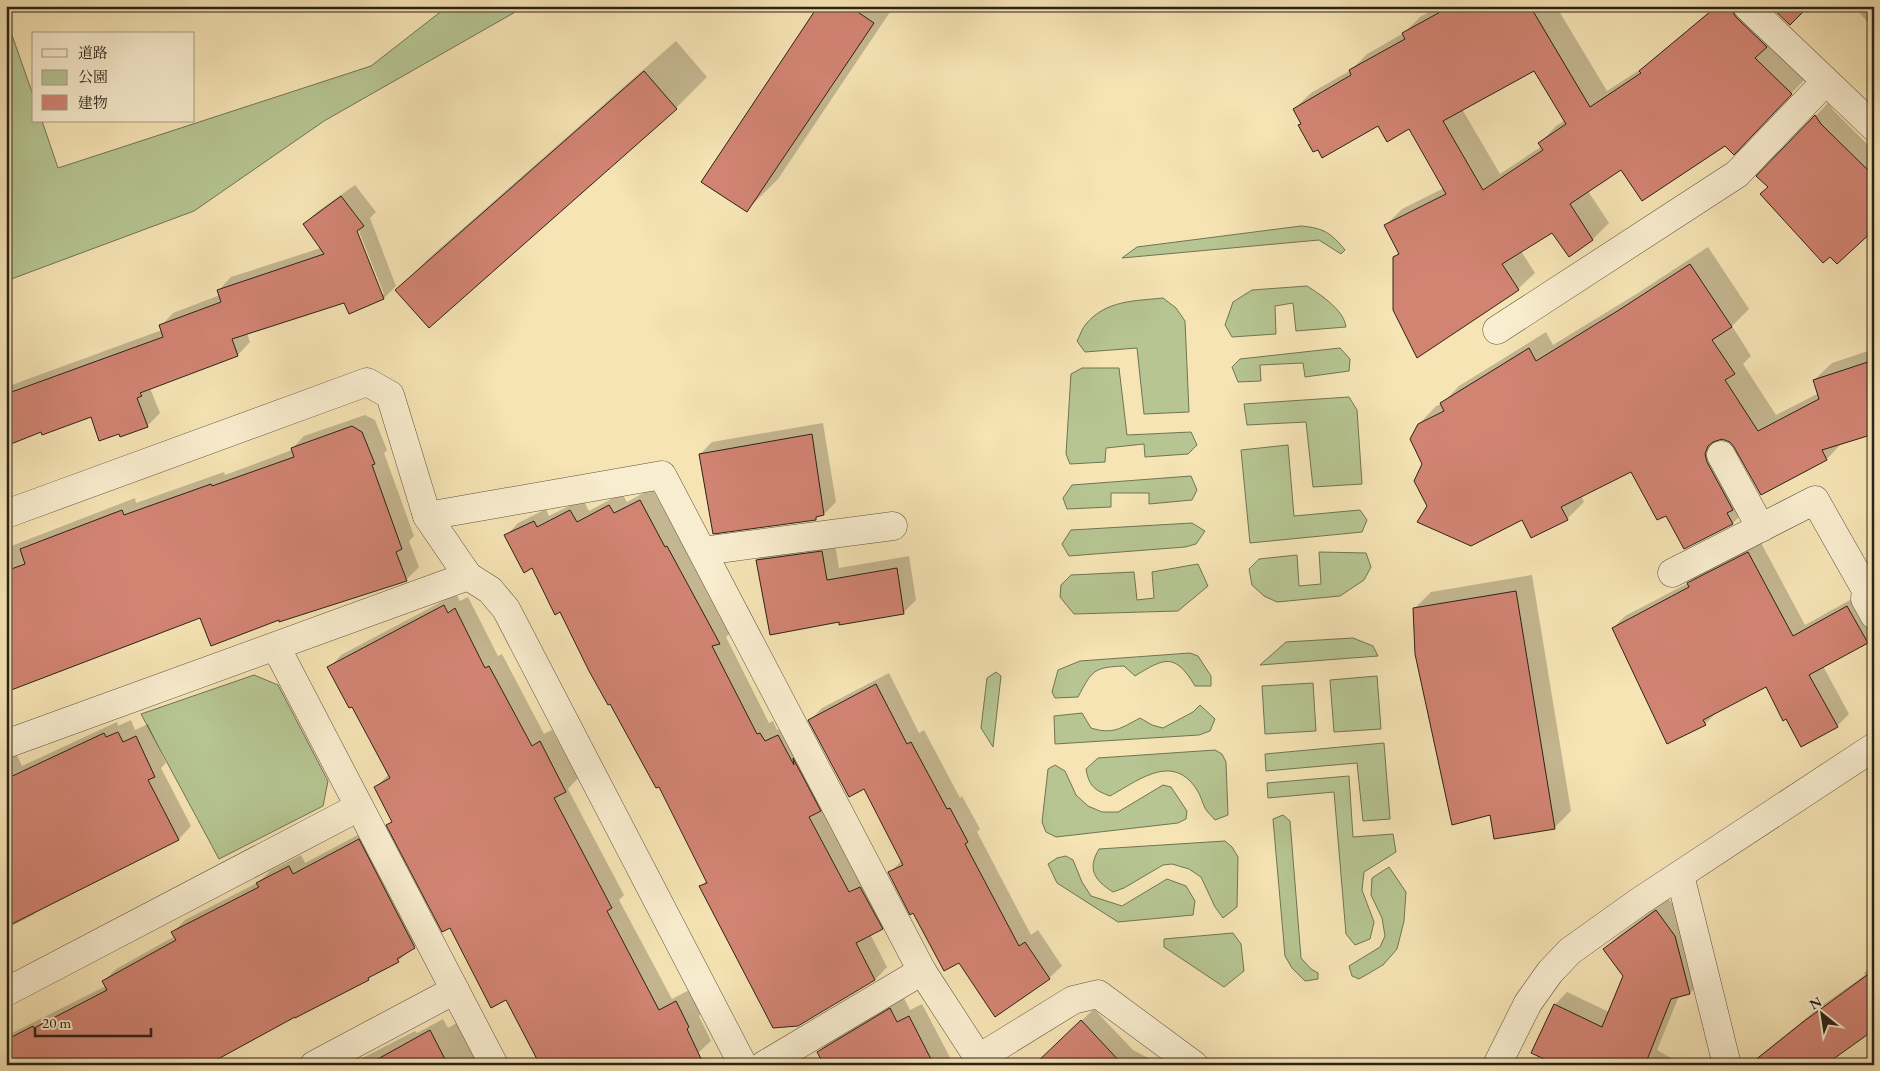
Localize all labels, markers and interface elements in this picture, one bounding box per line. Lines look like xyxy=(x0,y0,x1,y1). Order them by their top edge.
legend xyxy=(32,32,195,122)
text: 道路 xyxy=(78,43,108,62)
text: 公園 xyxy=(78,67,108,86)
text: 建物 xyxy=(78,93,108,112)
north arrow xyxy=(1798,988,1848,1038)
text: N xyxy=(1806,992,1825,1013)
scale bar xyxy=(35,1006,151,1038)
text: 20 m xyxy=(42,1013,71,1032)

